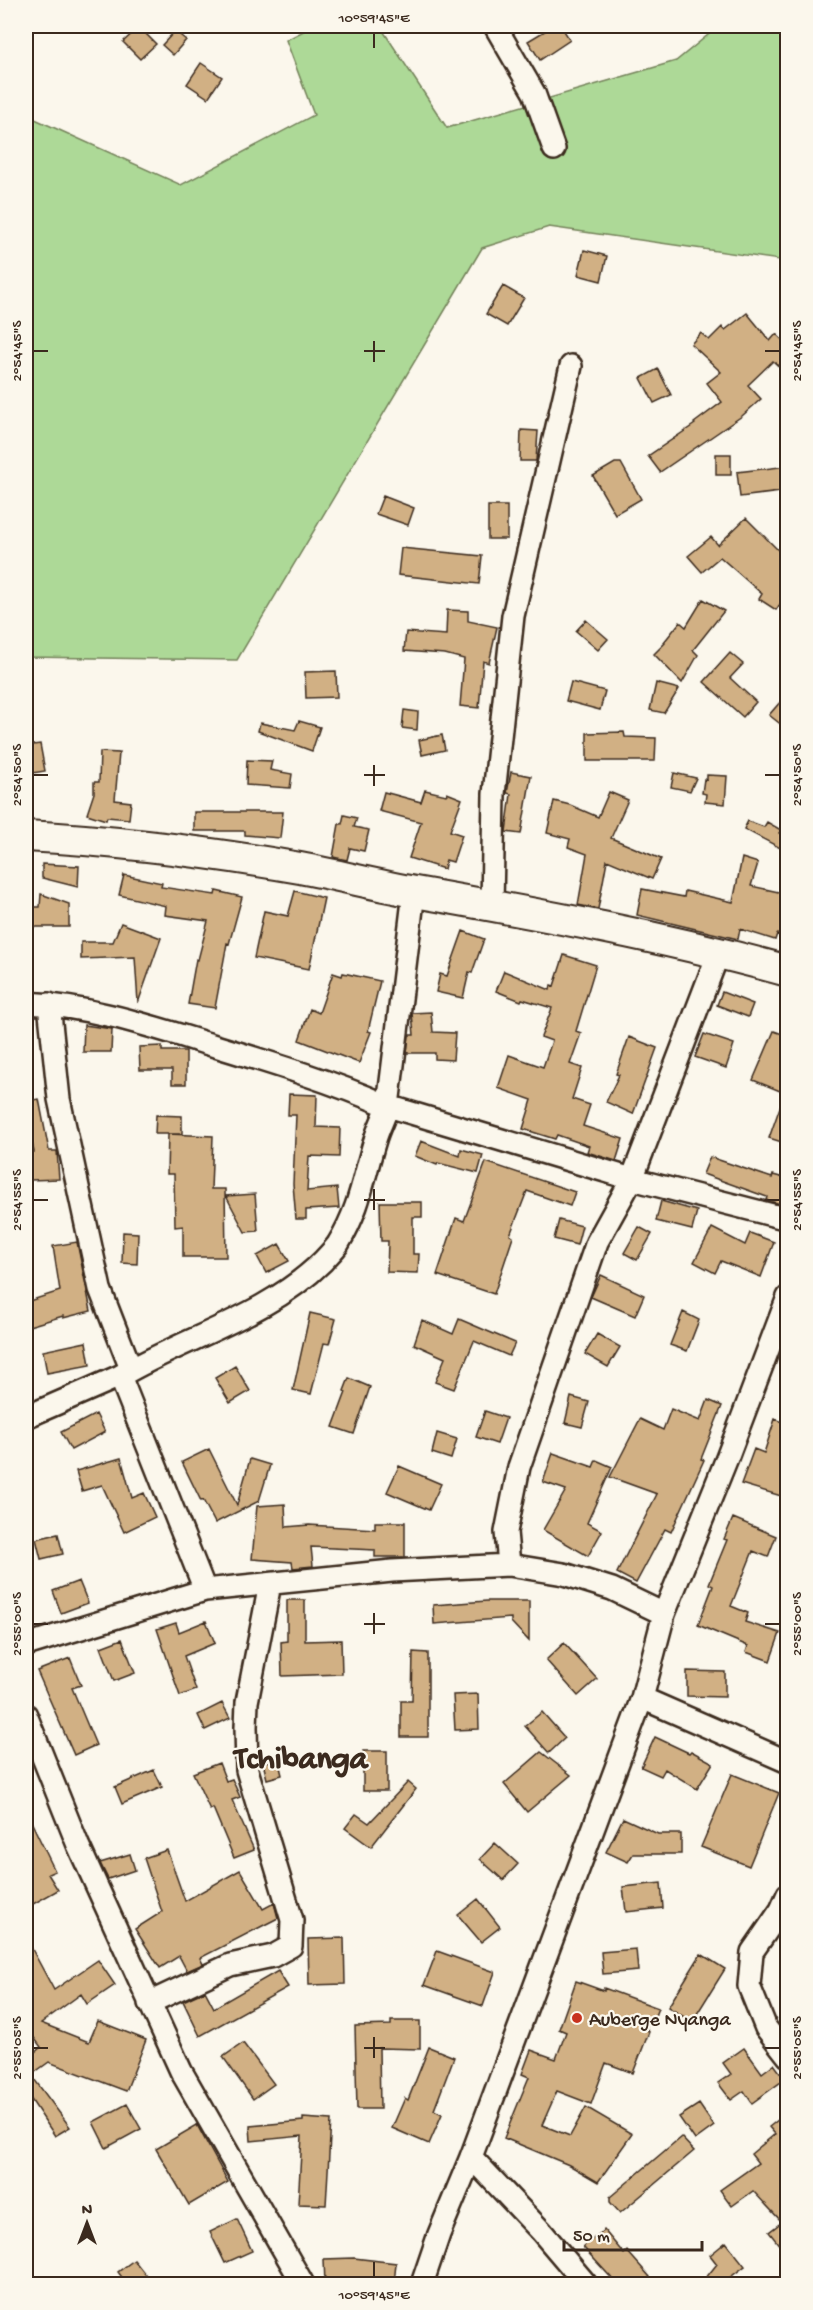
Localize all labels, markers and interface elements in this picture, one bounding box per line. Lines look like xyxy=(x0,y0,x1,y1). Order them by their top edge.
text: 10°59'45"E xyxy=(337,10,410,28)
text: 2°54'45"S xyxy=(9,320,27,382)
text: 2°54'45"S xyxy=(789,320,807,382)
text: 2°54'50"S xyxy=(9,744,27,806)
text: 2°54'50"S xyxy=(789,744,807,806)
text: 2°54'55"S xyxy=(9,1169,27,1231)
text: 2°54'55"S xyxy=(789,1169,807,1231)
text: 2°55'00"S xyxy=(9,1592,27,1656)
text: 2°55'00"S xyxy=(789,1592,807,1656)
district label: Tchibanga xyxy=(231,1742,370,1780)
place label: Auberge Nyanga xyxy=(589,2010,731,2033)
marker: Auberge Nyanga xyxy=(570,2011,584,2025)
text: 2°55'05"S xyxy=(9,2016,27,2080)
text: 2°55'05"S xyxy=(789,2016,807,2080)
north arrow xyxy=(57,2193,117,2253)
text: N xyxy=(82,2202,93,2221)
scale bar xyxy=(564,2214,702,2252)
text: 50 m xyxy=(573,2227,610,2248)
text: 10°59'45"E xyxy=(337,2287,410,2305)

